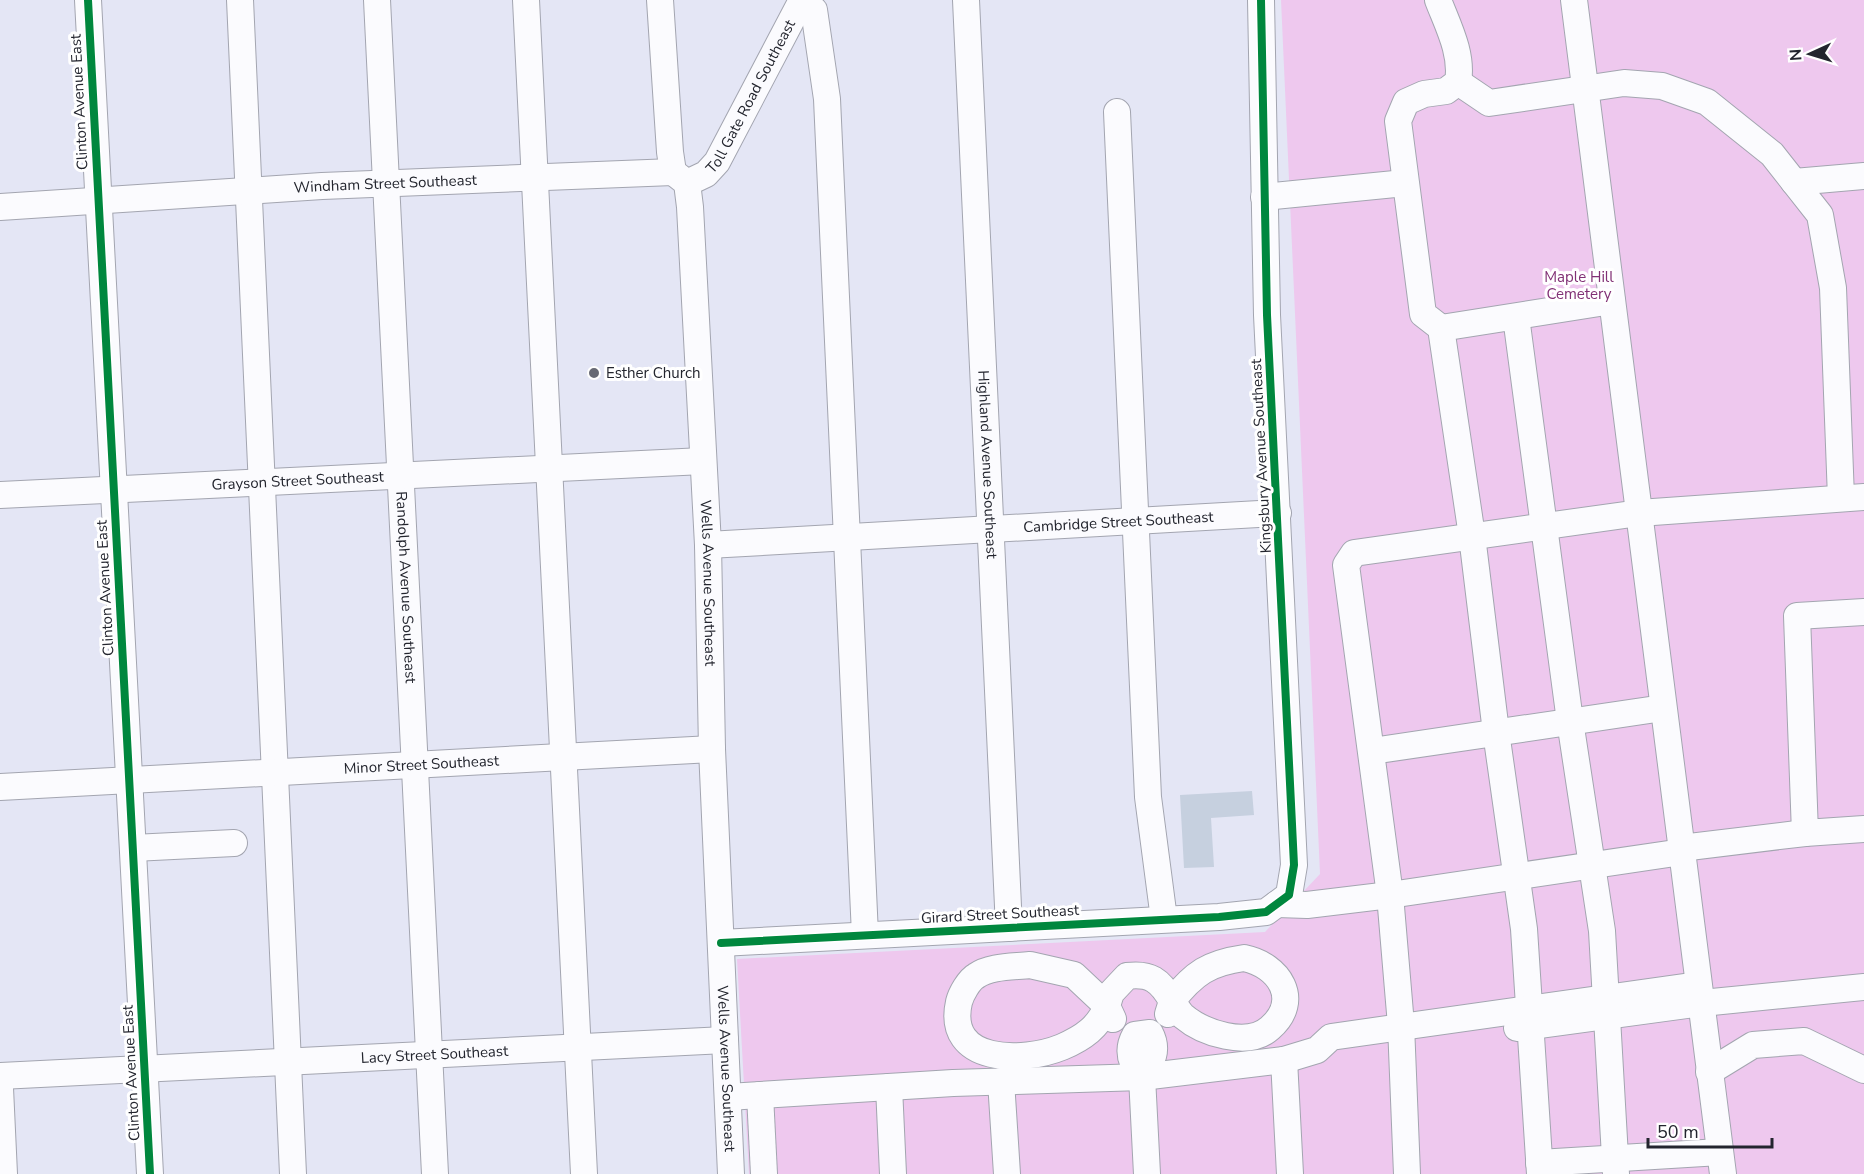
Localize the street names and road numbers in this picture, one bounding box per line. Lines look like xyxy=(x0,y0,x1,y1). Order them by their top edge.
street label: Toll Gate Road Southeast xyxy=(701,15,800,178)
street label: Clinton Avenue East xyxy=(65,33,93,171)
street label: Windham Street Southeast xyxy=(293,170,478,198)
street label: Kingsbury Avenue Southeast xyxy=(1246,357,1276,554)
street label: Highland Avenue Southeast xyxy=(973,370,1002,560)
street label: Grayson Street Southeast xyxy=(211,466,385,495)
street label: Randolph Avenue Southeast xyxy=(391,491,421,685)
street label: Wells Avenue Southeast xyxy=(696,499,720,667)
street label: Cambridge Street Southeast xyxy=(1023,507,1215,537)
street label: Clinton Avenue East xyxy=(91,519,119,657)
street label: Minor Street Southeast xyxy=(343,750,500,779)
street label: Girard Street Southeast xyxy=(920,900,1080,928)
street label: Wells Avenue Southeast xyxy=(713,985,740,1153)
street label: Clinton Avenue East xyxy=(117,1004,145,1142)
street label: Lacy Street Southeast xyxy=(360,1041,509,1068)

